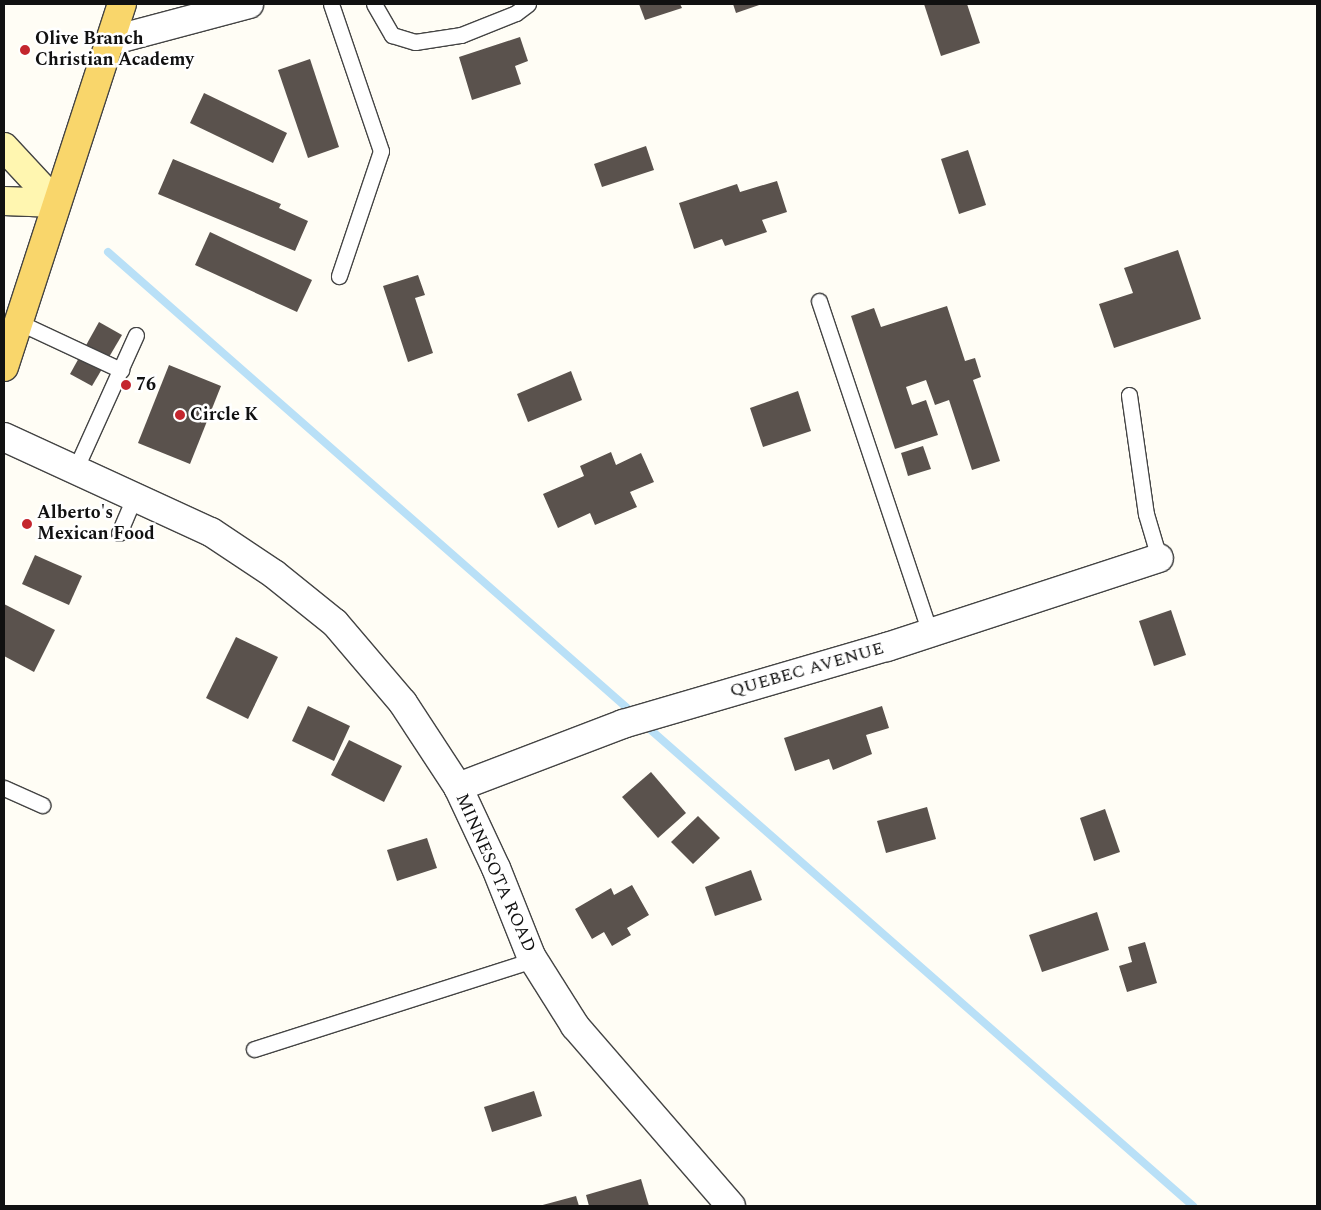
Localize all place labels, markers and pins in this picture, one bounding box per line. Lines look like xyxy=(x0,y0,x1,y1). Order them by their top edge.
place label: Olive Branch Christian Academy xyxy=(35,29,194,72)
marker: Olive Branch Christian Academy xyxy=(19,44,31,56)
place label: 76 xyxy=(136,374,156,396)
marker: 76 xyxy=(120,379,132,391)
place label: Circle K xyxy=(190,404,258,426)
marker: Circle K xyxy=(174,409,186,421)
place label: Alberto's Mexican Food xyxy=(37,503,155,546)
marker: Alberto's Mexican Food xyxy=(21,518,33,530)

